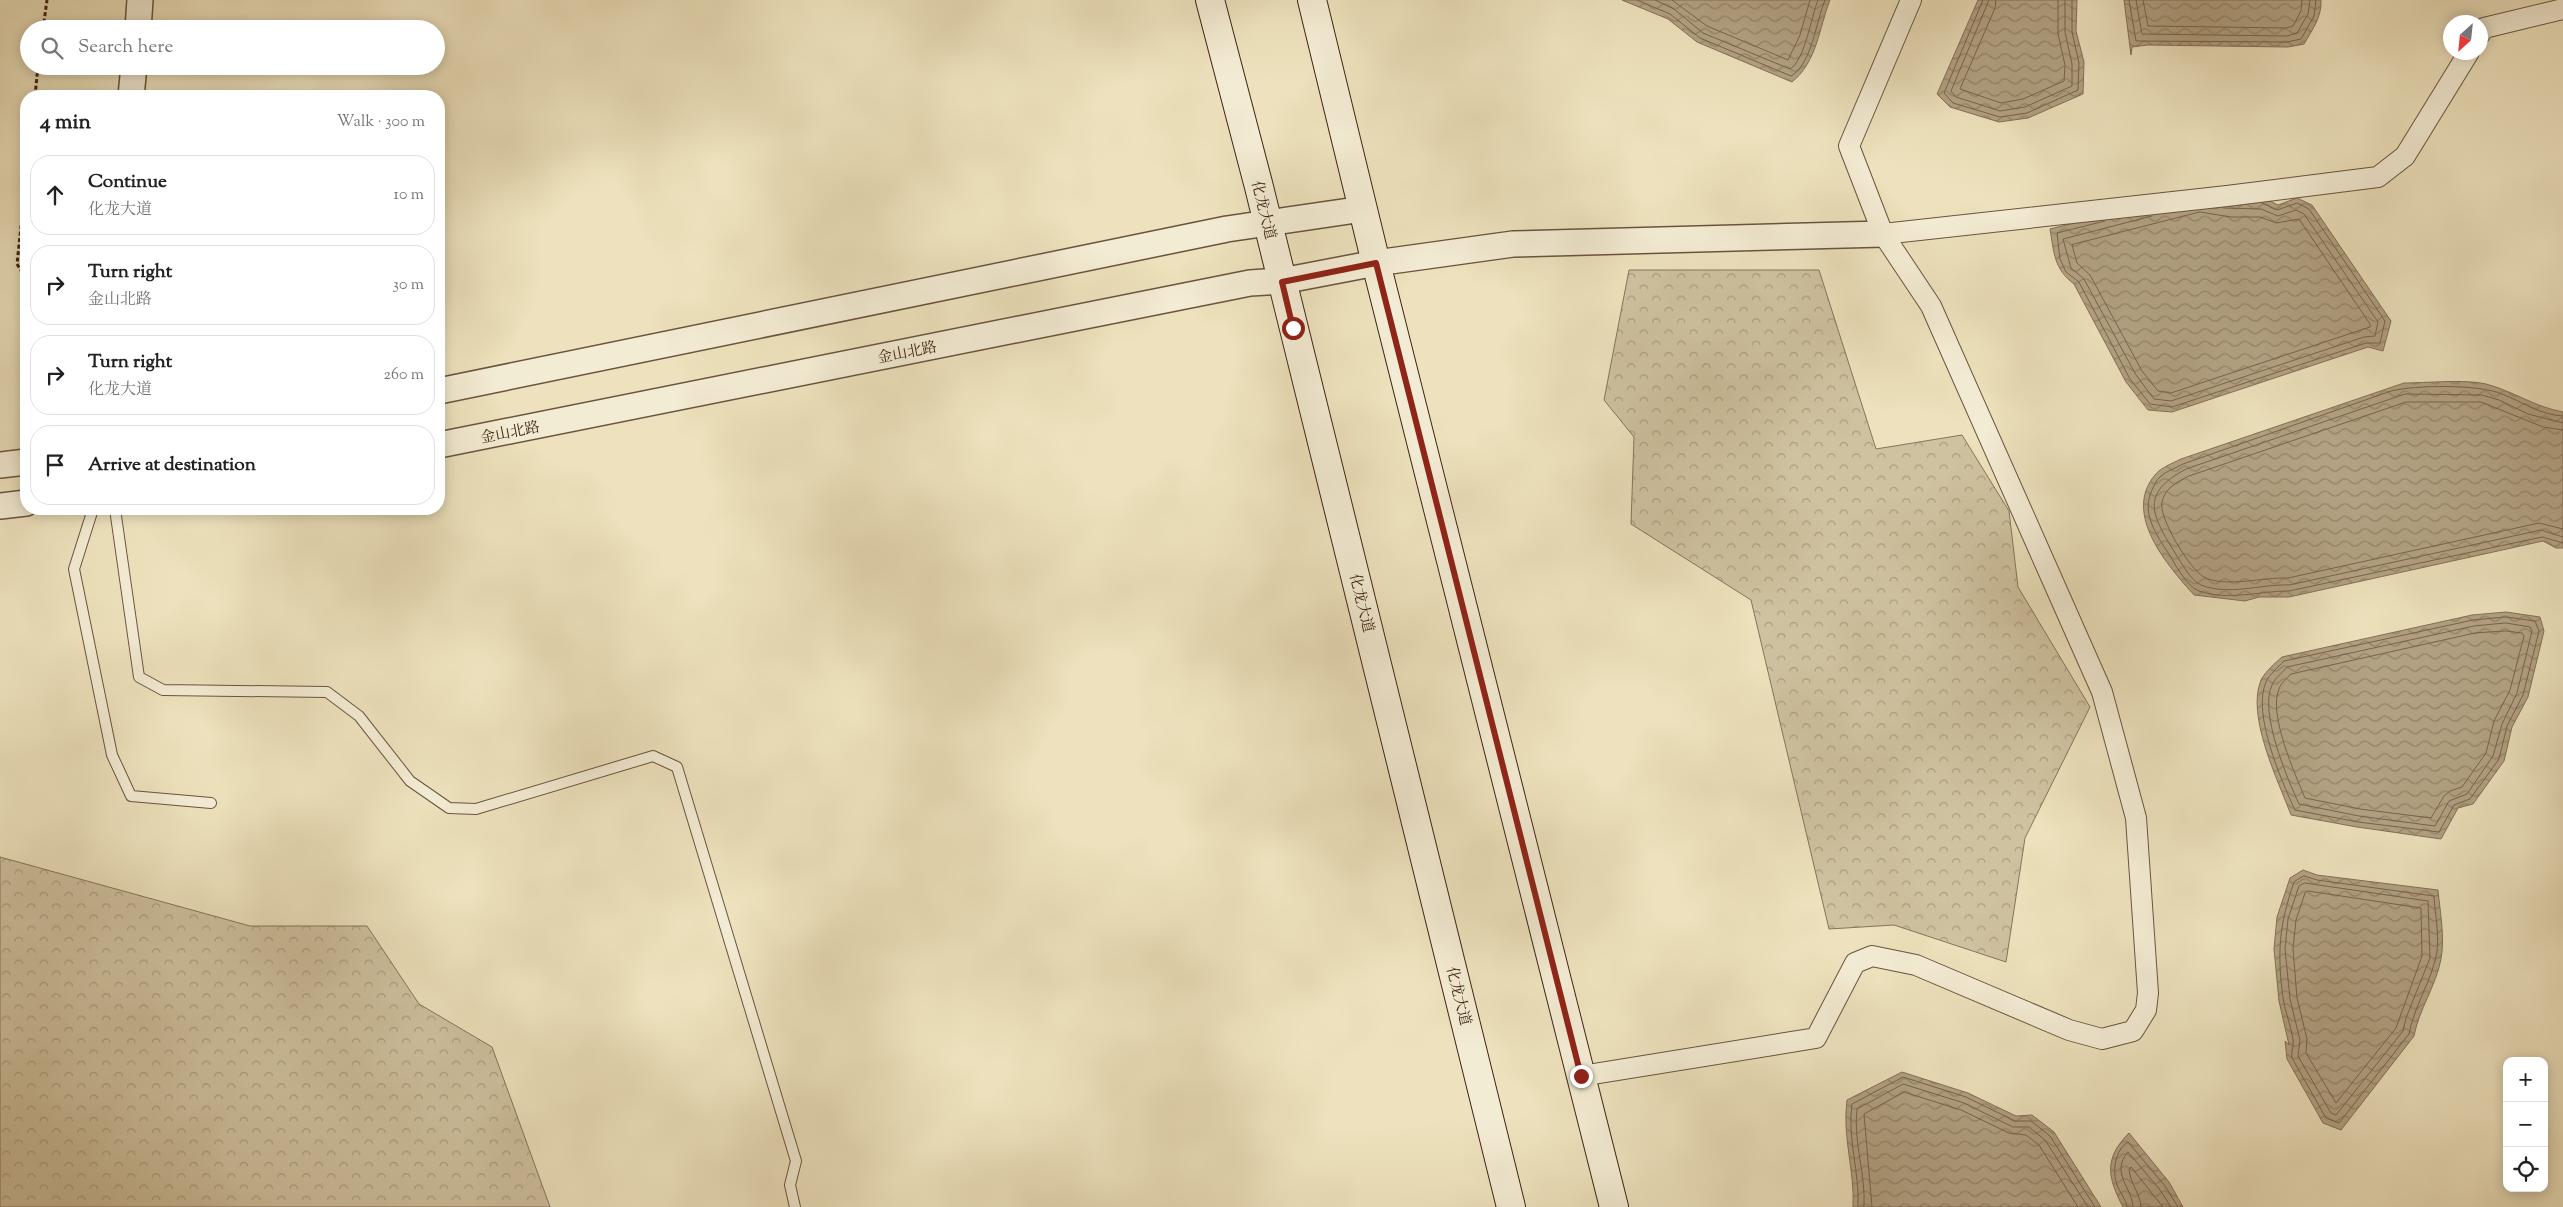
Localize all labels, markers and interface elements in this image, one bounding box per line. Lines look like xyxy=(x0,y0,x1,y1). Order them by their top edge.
north arrow xyxy=(2443,15,2488,60)
search box xyxy=(20,20,445,75)
icon: search xyxy=(38,34,66,62)
text: Search here xyxy=(78,34,173,61)
text: 4 min xyxy=(40,108,91,138)
text: Walk · 300 m xyxy=(337,111,425,134)
text: Continue xyxy=(88,169,167,196)
street label: 化龙大道 xyxy=(1245,179,1280,242)
icon: ahead xyxy=(41,181,69,209)
text: 10 m xyxy=(394,184,424,207)
text: 化龙大道 xyxy=(88,199,152,222)
text: Turn right xyxy=(88,259,172,286)
icon: right xyxy=(41,271,69,299)
text: 30 m xyxy=(393,274,424,297)
text: 金山北路 xyxy=(88,289,152,312)
route start xyxy=(1282,317,1305,340)
street label: 金山北路 xyxy=(876,337,939,370)
text: Turn right xyxy=(88,349,172,376)
icon: right xyxy=(41,361,69,389)
text: 260 m xyxy=(383,364,424,387)
text: 化龙大道 xyxy=(88,379,152,402)
street label: 金山北路 xyxy=(479,417,542,450)
icon: arrive xyxy=(41,451,69,479)
text: Arrive at destination xyxy=(88,452,256,479)
street label: 化龙大道 xyxy=(1343,572,1378,635)
street label: 化龙大道 xyxy=(1440,965,1475,1028)
map controls xyxy=(2503,1057,2548,1192)
button: + xyxy=(2503,1057,2548,1102)
route end xyxy=(1570,1065,1593,1088)
button: − xyxy=(2503,1102,2548,1147)
button: locate xyxy=(2503,1147,2548,1192)

